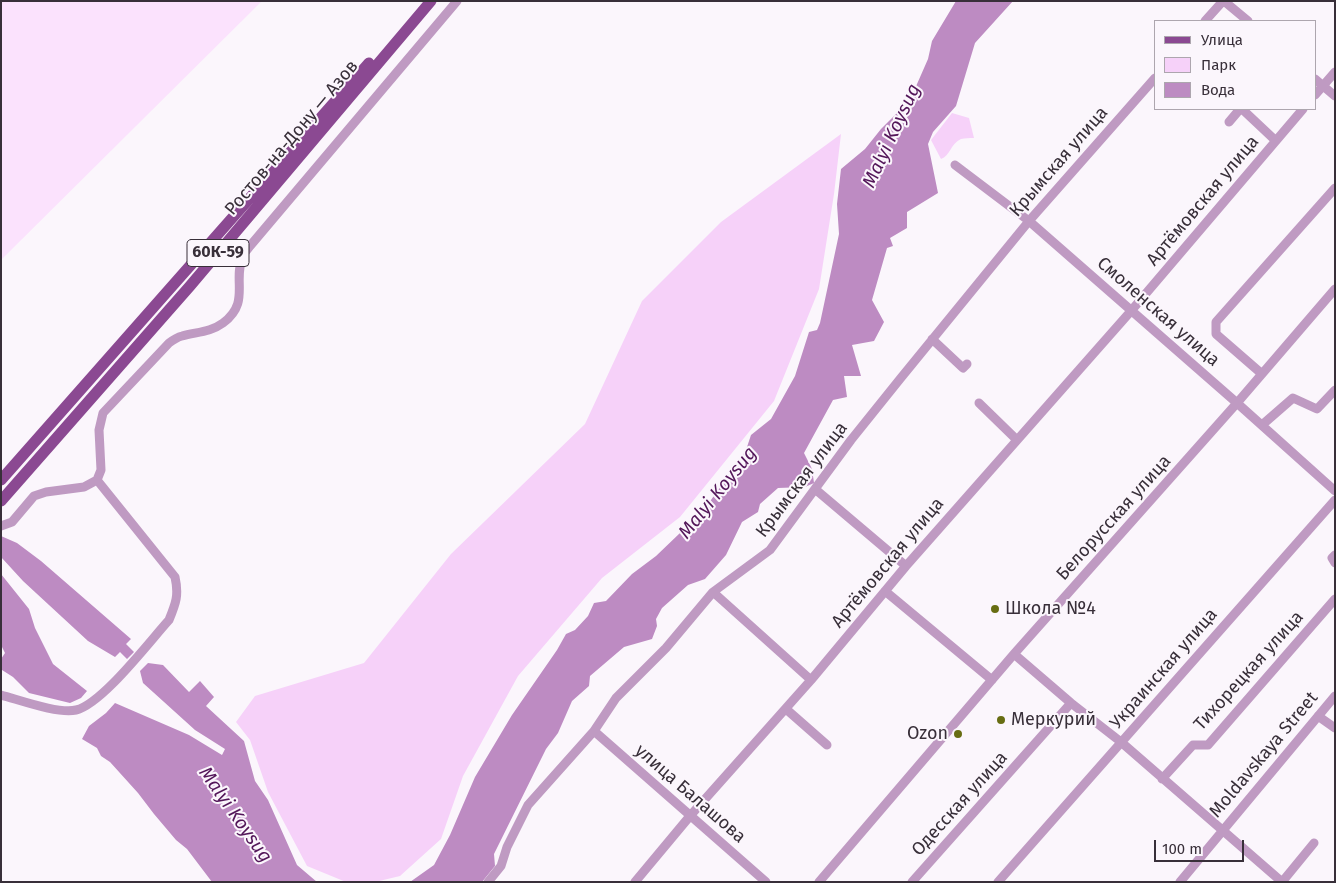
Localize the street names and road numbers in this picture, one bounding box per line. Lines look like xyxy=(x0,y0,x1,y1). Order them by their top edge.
street label: Ростов-на-Дону — Азов xyxy=(221,56,363,220)
street label: Крымская улица xyxy=(1005,103,1113,221)
street label: Артёмовская улица xyxy=(1142,132,1264,270)
road number: 60К-59 xyxy=(187,240,249,266)
street label: Смоленская улица xyxy=(1092,253,1224,371)
street label: Крымская улица xyxy=(752,418,852,542)
street label: Белорусская улица xyxy=(1052,451,1176,585)
street label: Артёмовская улица xyxy=(827,494,949,632)
street label: Украинская улица xyxy=(1106,604,1222,734)
street label: Тихорецкая улица xyxy=(1190,607,1308,735)
street label: Moldavskaya Street xyxy=(1205,688,1323,822)
street label: улица Балашова xyxy=(630,740,750,848)
street label: Одесская улица xyxy=(908,747,1012,861)

